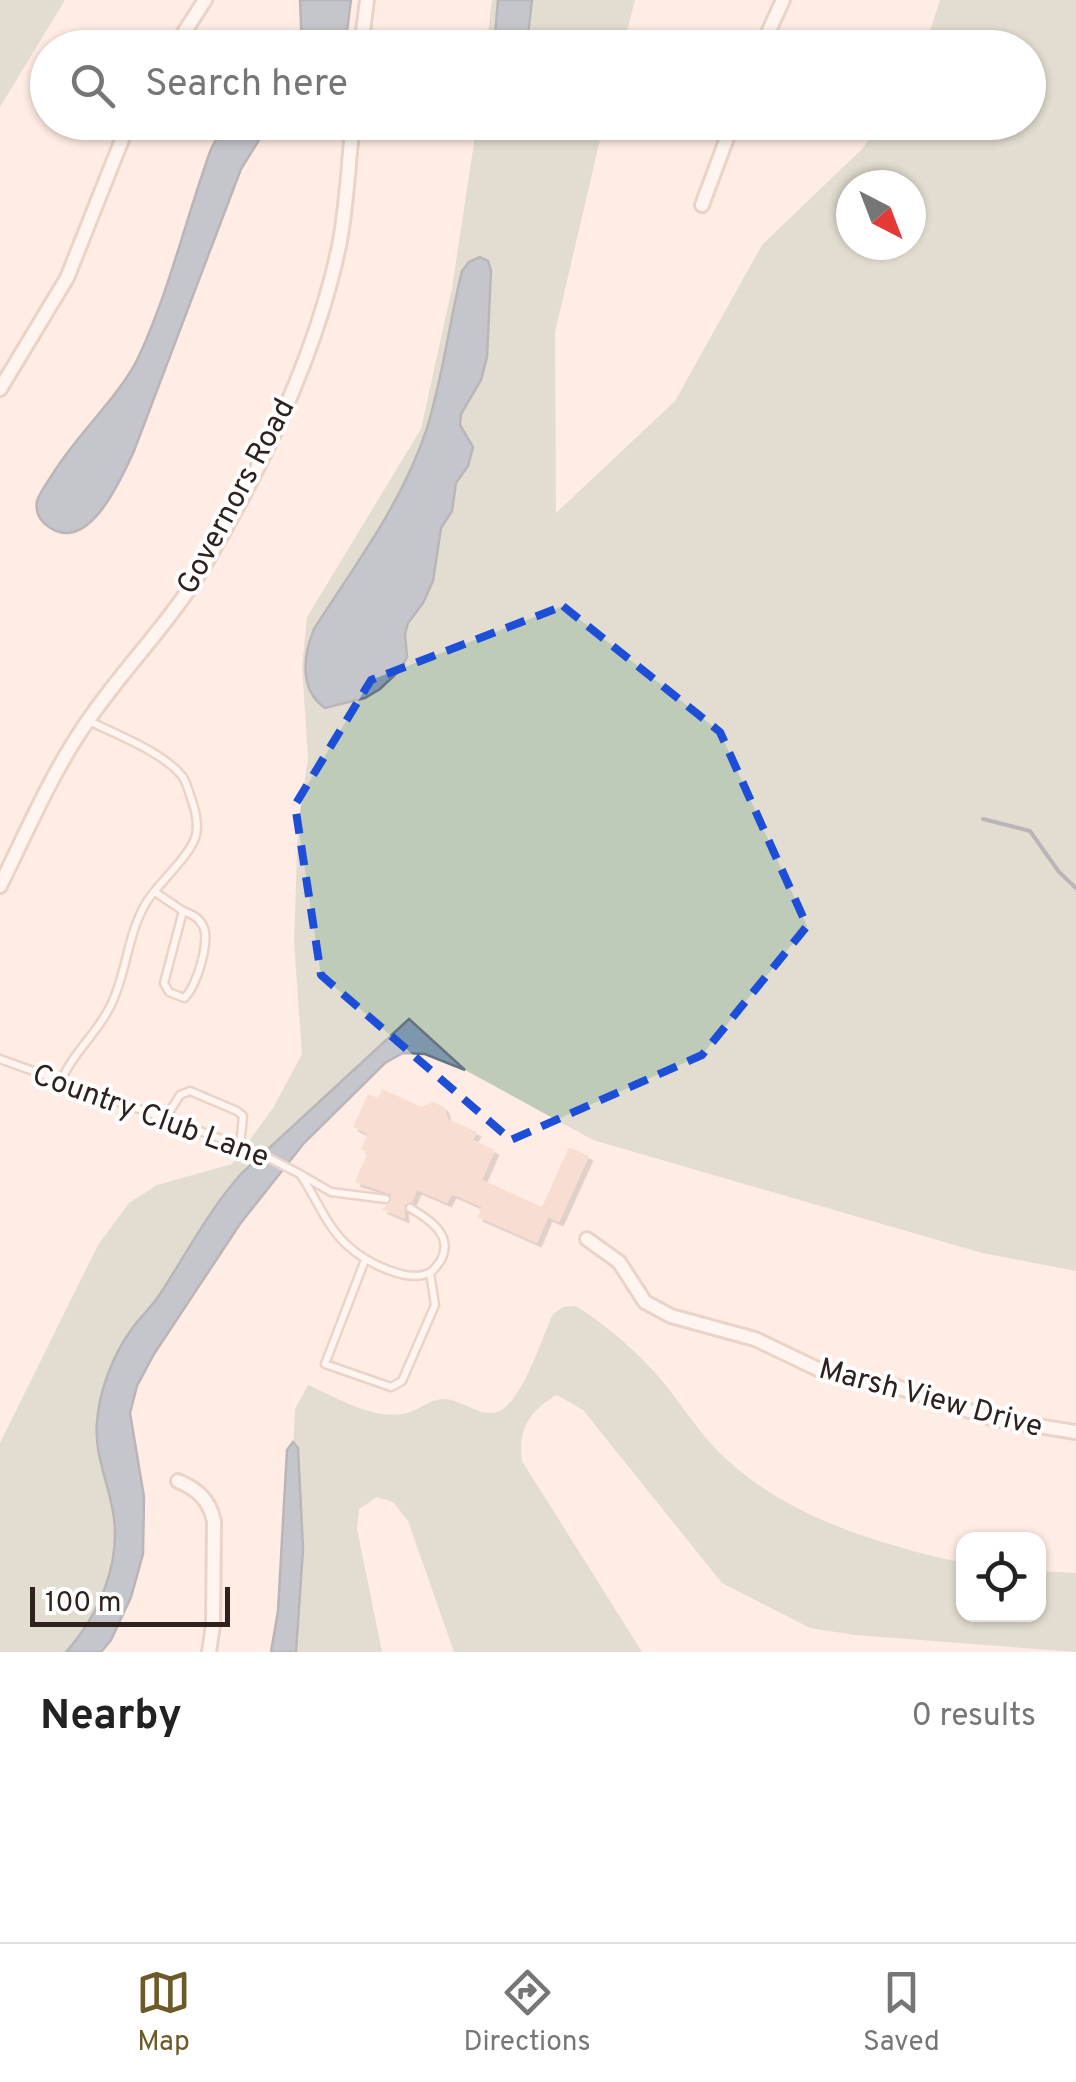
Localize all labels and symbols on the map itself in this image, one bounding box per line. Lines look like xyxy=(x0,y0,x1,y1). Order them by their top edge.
north arrow xyxy=(836,170,926,260)
street label: Governors Road xyxy=(170,393,304,601)
street label: Country Club Lane xyxy=(27,1057,274,1177)
street label: Marsh View Drive xyxy=(814,1352,1046,1447)
scale bar xyxy=(30,1582,230,1626)

